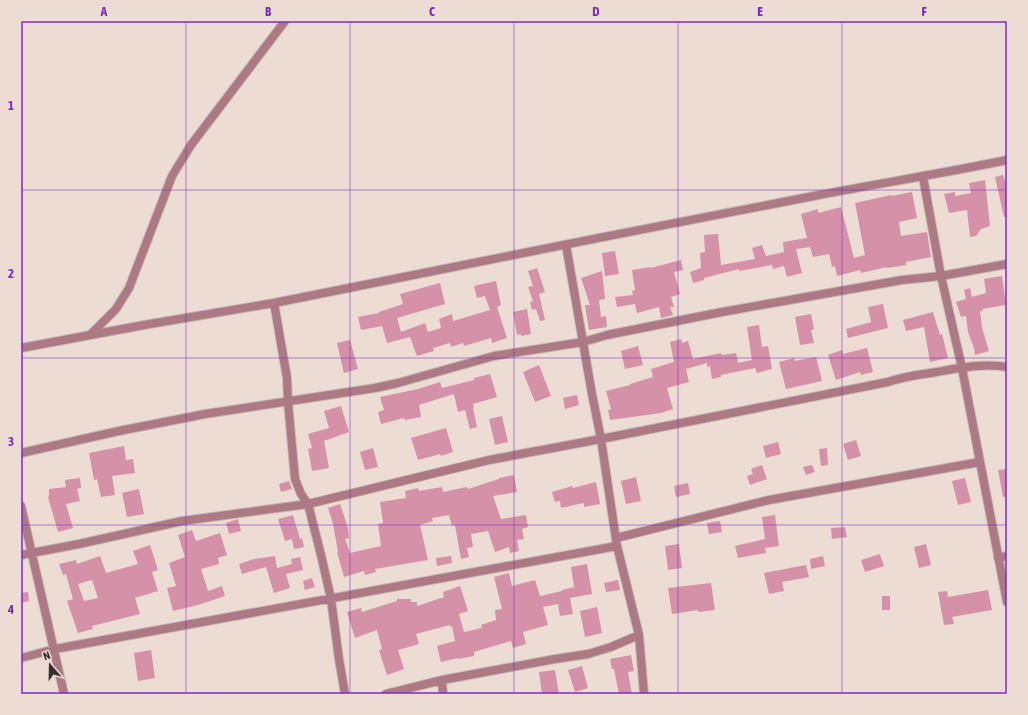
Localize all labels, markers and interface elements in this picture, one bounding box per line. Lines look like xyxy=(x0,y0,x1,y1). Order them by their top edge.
text: A xyxy=(100,4,108,19)
text: B xyxy=(265,4,272,19)
text: C xyxy=(429,4,435,19)
text: D xyxy=(592,4,600,19)
text: E xyxy=(757,4,763,19)
text: F xyxy=(921,4,927,19)
text: 1 xyxy=(8,98,14,113)
text: 2 xyxy=(8,266,14,281)
text: 3 xyxy=(8,434,14,449)
text: 4 xyxy=(7,602,14,617)
north arrow xyxy=(30,645,70,685)
text: N xyxy=(41,649,52,662)

